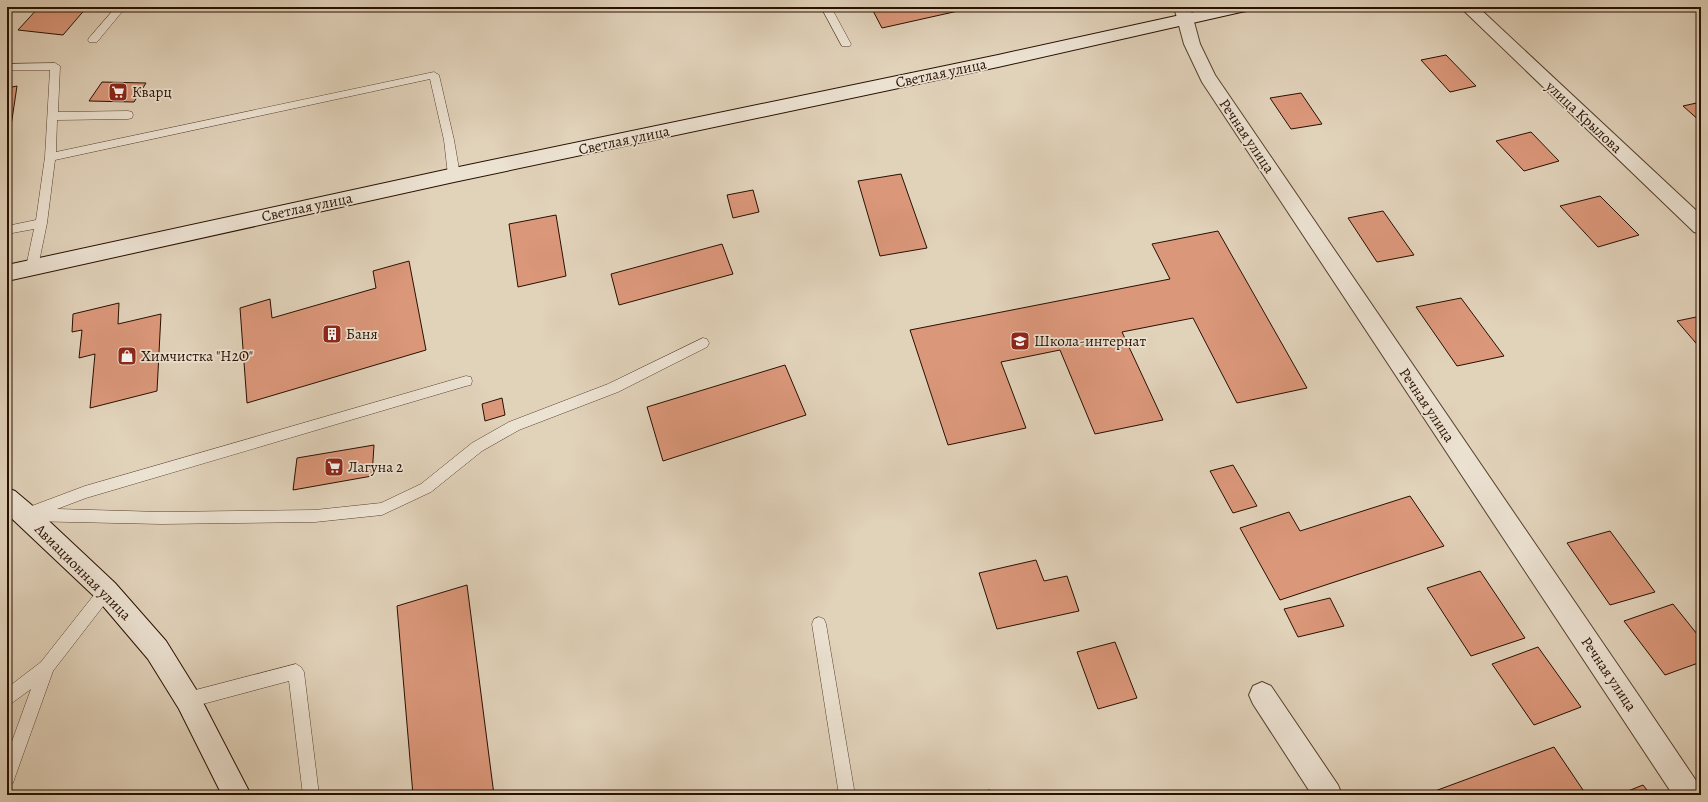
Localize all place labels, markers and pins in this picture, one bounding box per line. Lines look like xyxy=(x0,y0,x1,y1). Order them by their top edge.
supermarket icon: Кварц xyxy=(107,81,129,103)
place label: Кварц xyxy=(132,82,172,102)
building icon: Баня xyxy=(321,323,343,345)
place label: Баня xyxy=(346,324,378,344)
school or university icon: Школа-интернат xyxy=(1009,330,1031,352)
place label: Школа-интернат xyxy=(1034,331,1147,351)
shop icon: Химчистка "H2O" xyxy=(116,345,138,367)
place label: Химчистка "H2O" xyxy=(141,346,253,366)
supermarket icon: Лагуна 2 xyxy=(323,456,345,478)
place label: Лагуна 2 xyxy=(348,457,403,477)

